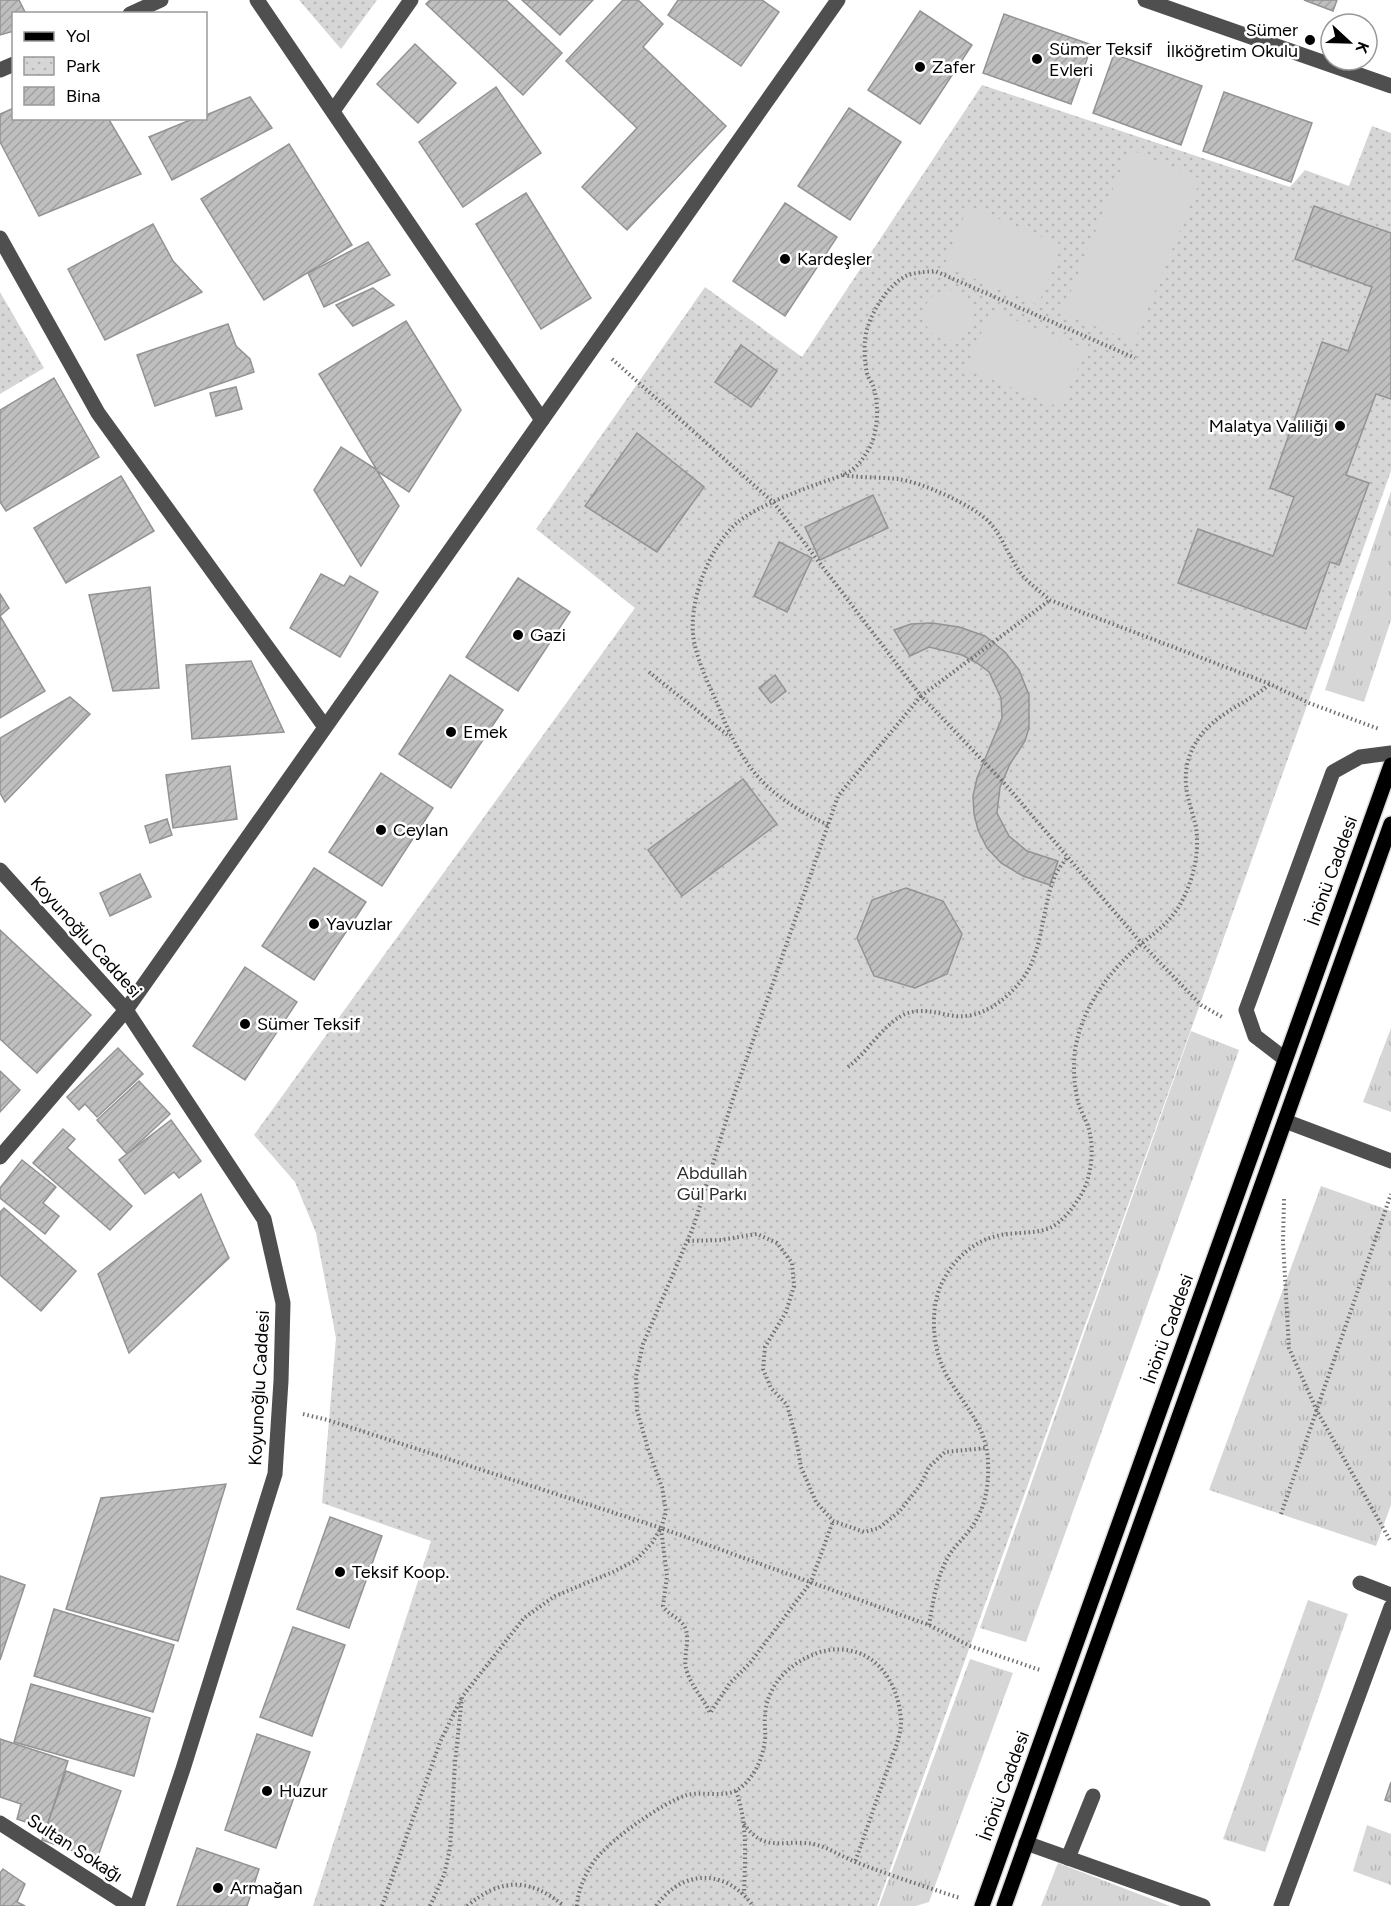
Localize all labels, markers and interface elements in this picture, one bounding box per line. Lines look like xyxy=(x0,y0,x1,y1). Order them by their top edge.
legend xyxy=(12,12,207,120)
north arrow xyxy=(1319,12,1379,72)
place label: Sümer İlköğretim Okulu xyxy=(1166,19,1298,62)
text: Yol xyxy=(66,25,90,47)
marker: Sümer İlköğretim Okulu xyxy=(1303,33,1317,47)
place label: Sümer Teksif Evleri xyxy=(1049,38,1153,81)
text: K xyxy=(1352,39,1373,56)
marker: Sümer Teksif Evleri xyxy=(1030,52,1044,66)
text: Park xyxy=(66,55,101,77)
place label: Zafer xyxy=(932,56,975,78)
marker: Zafer xyxy=(913,60,927,74)
text: Bina xyxy=(66,85,100,107)
place label: Kardeşler xyxy=(797,248,872,270)
marker: Kardeşler xyxy=(778,252,792,266)
place label: Malatya Valiliği xyxy=(1209,415,1328,437)
marker: Malatya Valiliği xyxy=(1333,419,1347,433)
place label: Gazi xyxy=(530,624,566,646)
marker: Gazi xyxy=(511,628,525,642)
place label: Emek xyxy=(463,721,508,743)
marker: Emek xyxy=(444,725,458,739)
street label: İnönü Caddesi xyxy=(1302,813,1362,929)
place label: Ceylan xyxy=(393,819,448,841)
marker: Ceylan xyxy=(374,823,388,837)
street label: Koyunoğlu Caddesi xyxy=(26,872,146,1002)
place label: Yavuzlar xyxy=(326,913,392,935)
marker: Yavuzlar xyxy=(307,917,321,931)
place label: Sümer Teksif xyxy=(257,1013,361,1035)
marker: Sümer Teksif xyxy=(238,1017,252,1031)
park label: Abdullah Gül Parkı xyxy=(677,1162,747,1205)
street label: İnönü Caddesi xyxy=(1138,1271,1198,1387)
street label: Koyunoğlu Caddesi xyxy=(244,1310,274,1466)
place label: Teksif Koop. xyxy=(352,1561,449,1583)
marker: Teksif Koop. xyxy=(333,1565,347,1579)
street label: İnönü Caddesi xyxy=(974,1728,1034,1844)
place label: Huzur xyxy=(279,1780,328,1802)
marker: Huzur xyxy=(260,1784,274,1798)
street label: Sultan Sokağı xyxy=(23,1809,127,1887)
place label: Armağan xyxy=(230,1877,303,1899)
marker: Armağan xyxy=(211,1881,225,1895)

